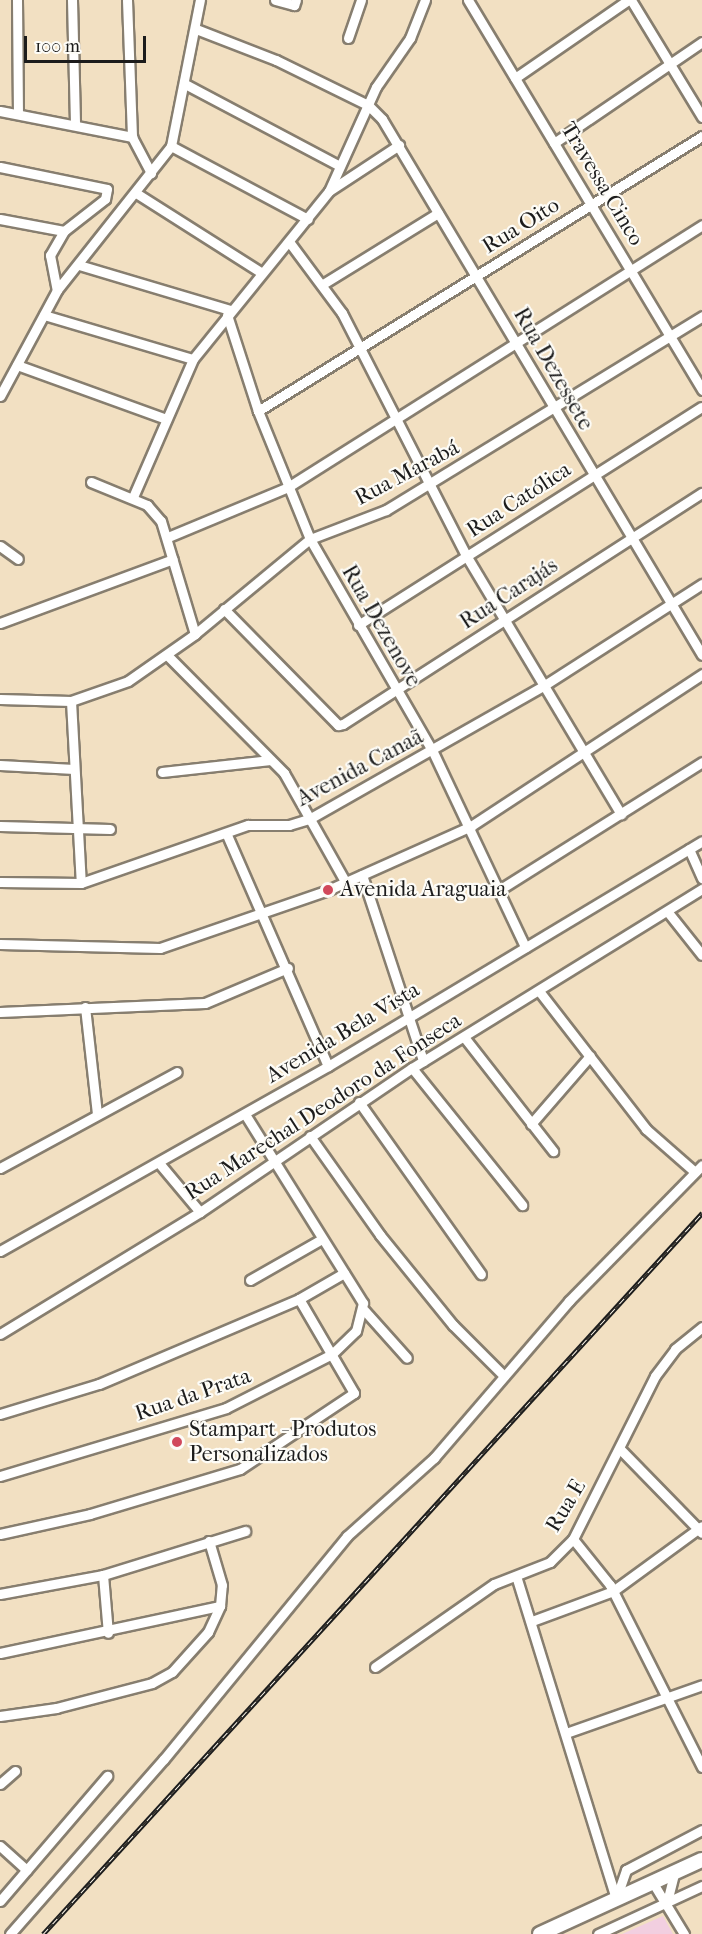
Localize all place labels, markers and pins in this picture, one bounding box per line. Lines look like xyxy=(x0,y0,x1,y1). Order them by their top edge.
place label: Avenida Araguaia xyxy=(340,877,506,903)
marker: Avenida Araguaia xyxy=(321,883,335,897)
place label: Stampart - Produtos Personalizados xyxy=(189,1416,376,1468)
marker: Stampart - Produtos Personalizados xyxy=(170,1435,184,1449)

